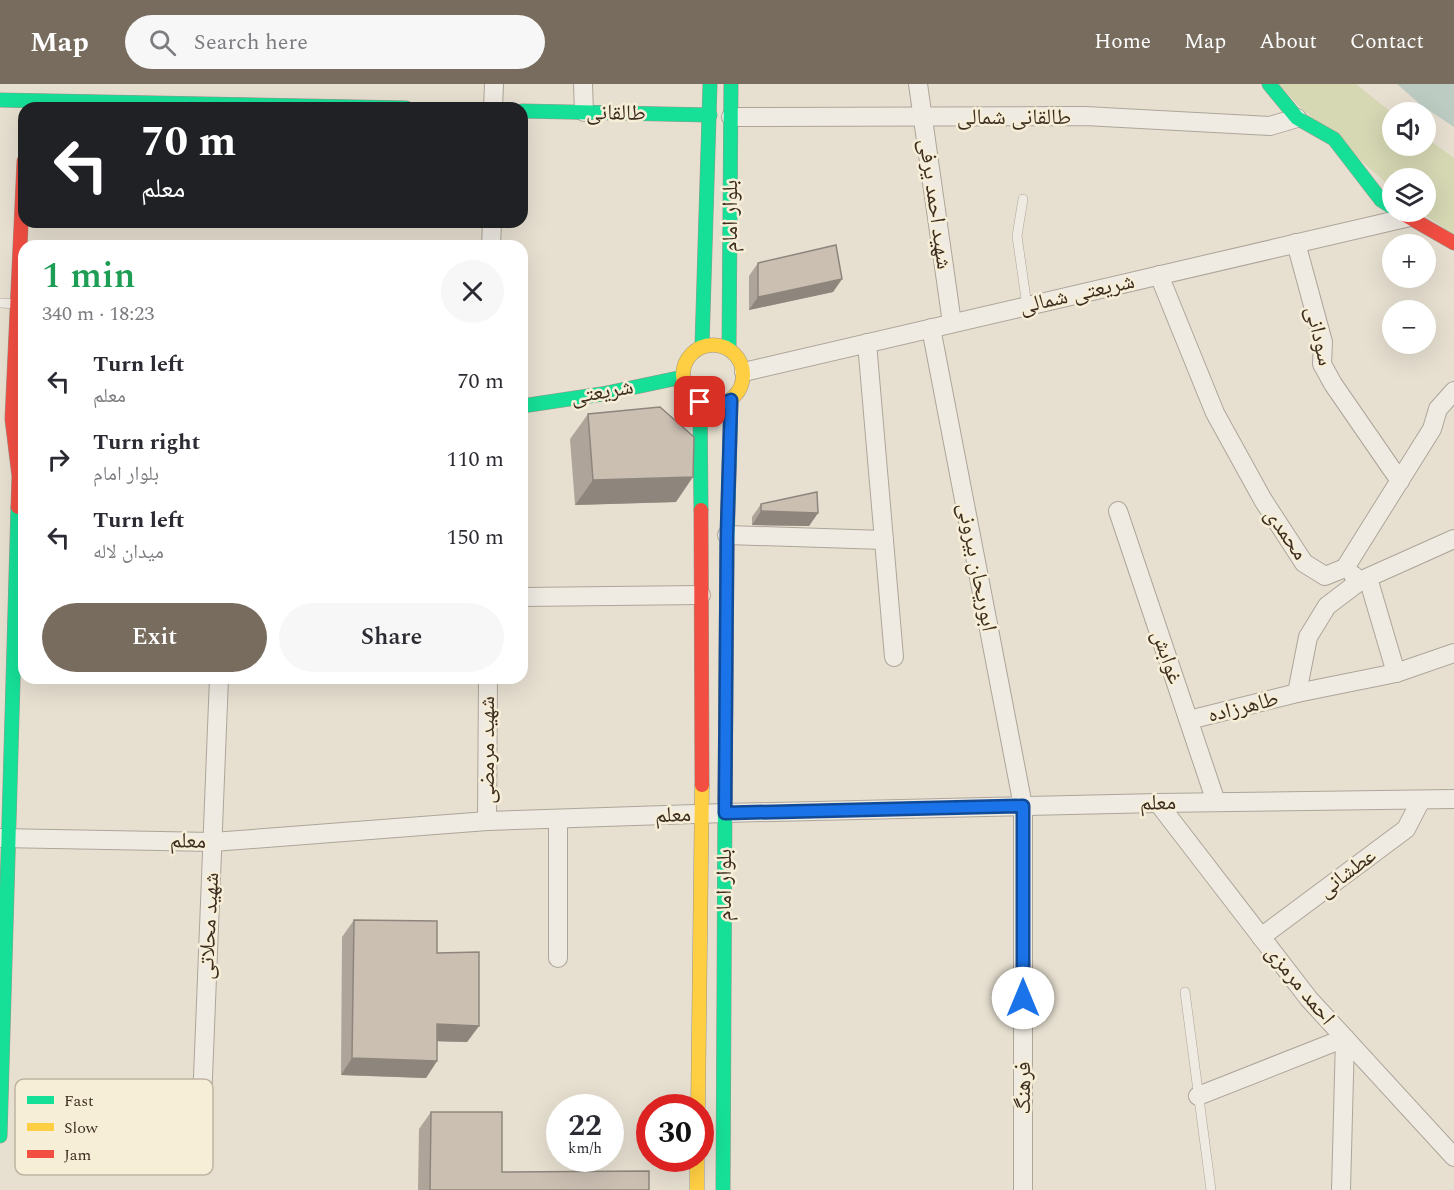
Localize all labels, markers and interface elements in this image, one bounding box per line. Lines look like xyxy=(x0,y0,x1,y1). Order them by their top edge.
search box xyxy=(125,15,545,69)
text: Map xyxy=(30,21,89,64)
icon: search xyxy=(146,26,179,59)
text: Search here xyxy=(194,26,308,59)
text: Home xyxy=(1094,26,1151,58)
text: Map xyxy=(1184,26,1226,58)
text: About xyxy=(1259,26,1317,58)
text: Contact xyxy=(1350,26,1424,58)
street label: طالقانی xyxy=(586,96,646,130)
street label: طالقانی شمالی xyxy=(957,101,1071,134)
map controls xyxy=(1382,102,1436,354)
button: sound xyxy=(1382,102,1436,156)
text: 70 m xyxy=(141,111,236,174)
icon: left xyxy=(42,126,120,204)
street label: شهید احمد یرفی xyxy=(909,136,961,272)
text: معلم xyxy=(141,168,185,210)
button: layers xyxy=(1382,168,1436,222)
street label: بلوار امام xyxy=(714,180,747,252)
button: + xyxy=(1382,234,1436,288)
text: 1 min xyxy=(42,249,135,304)
button: close xyxy=(441,260,504,323)
street label: شریعتی شمالی xyxy=(1016,265,1138,323)
text: 340 m · 18:23 xyxy=(42,299,154,329)
button: − xyxy=(1382,300,1436,354)
street label: سودانی xyxy=(1296,303,1342,369)
text: Turn left xyxy=(93,348,185,381)
icon: left xyxy=(42,365,75,398)
text: 70 m xyxy=(458,365,504,398)
street label: شریعتی xyxy=(568,370,636,414)
pin xyxy=(674,376,725,427)
text: معلم xyxy=(93,381,126,411)
icon: arrive xyxy=(683,385,716,418)
text: Turn right xyxy=(93,426,200,459)
icon: right xyxy=(42,443,75,476)
text: 110 m xyxy=(447,443,504,476)
text: بلوار امام xyxy=(93,459,159,489)
street label: ابوریحان بیرونی xyxy=(948,500,1006,634)
street label: محمدی xyxy=(1256,501,1316,567)
text: Turn left xyxy=(93,504,185,537)
icon: left xyxy=(42,521,75,554)
text: 150 m xyxy=(447,521,504,554)
text: میدان لاله xyxy=(93,537,164,567)
button: Exit xyxy=(42,603,267,672)
button: Share xyxy=(279,603,504,672)
street label: غوابش xyxy=(1142,626,1192,688)
street label: طاهرزاده xyxy=(1204,682,1282,732)
street label: شهید مرمضی xyxy=(471,696,504,804)
street label: معلم xyxy=(1140,786,1176,820)
street label: معلم xyxy=(654,798,692,832)
street label: معلم xyxy=(170,824,206,858)
street label: عطشانی xyxy=(1311,840,1383,906)
street label: بلوار امام xyxy=(708,849,741,921)
street label: شهید محلاتی xyxy=(190,871,228,981)
street label: احمد مرمزی xyxy=(1257,937,1343,1033)
position arrow xyxy=(991,966,1055,1030)
street label: فرهنگ xyxy=(1007,1062,1040,1114)
legend xyxy=(15,1079,213,1175)
text: Fast xyxy=(64,1089,94,1113)
speed limit sign: 30 xyxy=(636,1094,714,1172)
text: 22 xyxy=(568,1103,602,1149)
text: Slow xyxy=(64,1116,99,1140)
text: km/h xyxy=(568,1137,602,1160)
text: Jam xyxy=(64,1143,92,1167)

